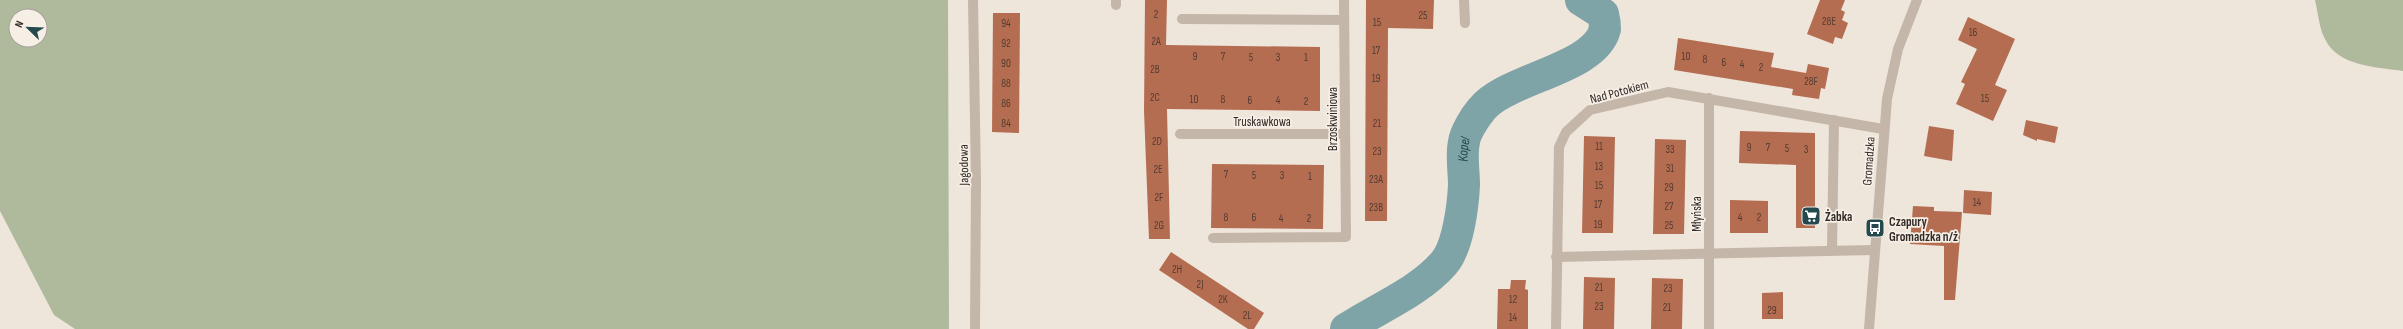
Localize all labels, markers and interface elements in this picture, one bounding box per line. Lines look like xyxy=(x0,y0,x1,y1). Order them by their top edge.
north arrow xyxy=(8,8,48,48)
house number: 2 xyxy=(1154,8,1159,21)
house number: 25 xyxy=(1419,9,1427,22)
house number: 28E xyxy=(1822,15,1836,28)
house number: 15 xyxy=(1373,16,1381,29)
house number: 94 xyxy=(1001,17,1011,30)
text: N xyxy=(12,19,26,30)
house number: 16 xyxy=(1969,26,1978,39)
house number: 2A xyxy=(1151,35,1161,48)
house number: 92 xyxy=(1001,37,1011,50)
house number: 17 xyxy=(1372,44,1381,57)
house number: 9 xyxy=(1193,50,1198,63)
house number: 7 xyxy=(1221,50,1226,63)
house number: 10 xyxy=(1682,50,1690,63)
house number: 5 xyxy=(1249,51,1253,64)
house number: 3 xyxy=(1276,51,1281,64)
house number: 1 xyxy=(1304,51,1308,64)
house number: 8 xyxy=(1703,53,1708,66)
house number: 6 xyxy=(1722,56,1727,69)
house number: 90 xyxy=(1001,57,1011,70)
house number: 4 xyxy=(1740,58,1745,71)
house number: 2 xyxy=(1759,61,1764,74)
house number: 2B xyxy=(1150,63,1160,76)
house number: 19 xyxy=(1372,72,1380,85)
house number: 28F xyxy=(1804,75,1818,88)
street label: Nad Potokiem xyxy=(1588,76,1650,107)
house number: 88 xyxy=(1001,77,1011,90)
street label: Brzoskwiniowa xyxy=(1325,87,1341,151)
house number: 2C xyxy=(1150,91,1160,104)
house number: 15 xyxy=(1981,92,1989,105)
house number: 10 xyxy=(1190,93,1198,106)
house number: 8 xyxy=(1221,93,1226,106)
house number: 6 xyxy=(1248,94,1253,107)
house number: 4 xyxy=(1276,94,1281,107)
house number: 2 xyxy=(1304,95,1309,108)
house number: 86 xyxy=(1001,97,1011,110)
street label: Truskawkowa xyxy=(1233,114,1291,130)
house number: 84 xyxy=(1001,117,1011,130)
house number: 21 xyxy=(1373,117,1381,130)
water label: Kopel xyxy=(1455,134,1474,162)
house number: 2D xyxy=(1152,135,1162,148)
street label: Gromadzka xyxy=(1859,136,1879,186)
house number: 11 xyxy=(1595,140,1603,153)
house number: 9 xyxy=(1747,141,1752,154)
house number: 7 xyxy=(1766,141,1771,154)
house number: 5 xyxy=(1785,142,1789,155)
house number: 33 xyxy=(1665,143,1675,156)
house number: 3 xyxy=(1804,143,1809,156)
street label: Jagodowa xyxy=(956,144,972,187)
house number: 23 xyxy=(1372,145,1382,158)
house number: 13 xyxy=(1595,160,1604,173)
house number: 31 xyxy=(1666,162,1674,175)
house number: 2E xyxy=(1153,163,1163,176)
house number: 7 xyxy=(1224,168,1229,181)
house number: 5 xyxy=(1252,169,1256,182)
house number: 3 xyxy=(1280,169,1285,182)
house number: 1 xyxy=(1308,170,1312,183)
house number: 23A xyxy=(1369,173,1383,186)
house number: 15 xyxy=(1595,179,1603,192)
house number: 29 xyxy=(1664,181,1674,194)
house number: 2F xyxy=(1155,191,1163,204)
street label: Młyńska xyxy=(1689,196,1705,232)
house number: 14 xyxy=(1973,196,1982,209)
house number: 17 xyxy=(1594,198,1603,211)
house number: 27 xyxy=(1665,200,1674,213)
house number: 23B xyxy=(1369,201,1383,214)
supermarket icon: Żabka xyxy=(1800,205,1822,227)
place label: Żabka xyxy=(1825,209,1852,225)
house number: 8 xyxy=(1224,211,1229,224)
house number: 6 xyxy=(1252,211,1257,224)
house number: 4 xyxy=(1738,211,1743,224)
house number: 2 xyxy=(1757,211,1762,224)
house number: 4 xyxy=(1279,212,1284,225)
house number: 2 xyxy=(1307,212,1312,225)
place label: Czapury Gromadzka n/ż xyxy=(1889,214,1958,245)
bus stop icon: Czapury Gromadzka n/ż xyxy=(1864,217,1886,239)
house number: 19 xyxy=(1594,218,1602,231)
house number: 2G xyxy=(1154,219,1164,232)
house number: 25 xyxy=(1665,219,1673,232)
house number: 2H xyxy=(1172,263,1182,276)
house number: 2J xyxy=(1197,278,1203,291)
house number: 21 xyxy=(1595,281,1603,294)
house number: 23 xyxy=(1663,282,1673,295)
house number: 2K xyxy=(1218,293,1228,306)
house number: 12 xyxy=(1509,293,1518,306)
house number: 23 xyxy=(1594,300,1604,313)
house number: 21 xyxy=(1663,301,1671,314)
house number: 29 xyxy=(1767,304,1777,317)
house number: 2L xyxy=(1243,309,1251,322)
house number: 14 xyxy=(1509,311,1518,324)

